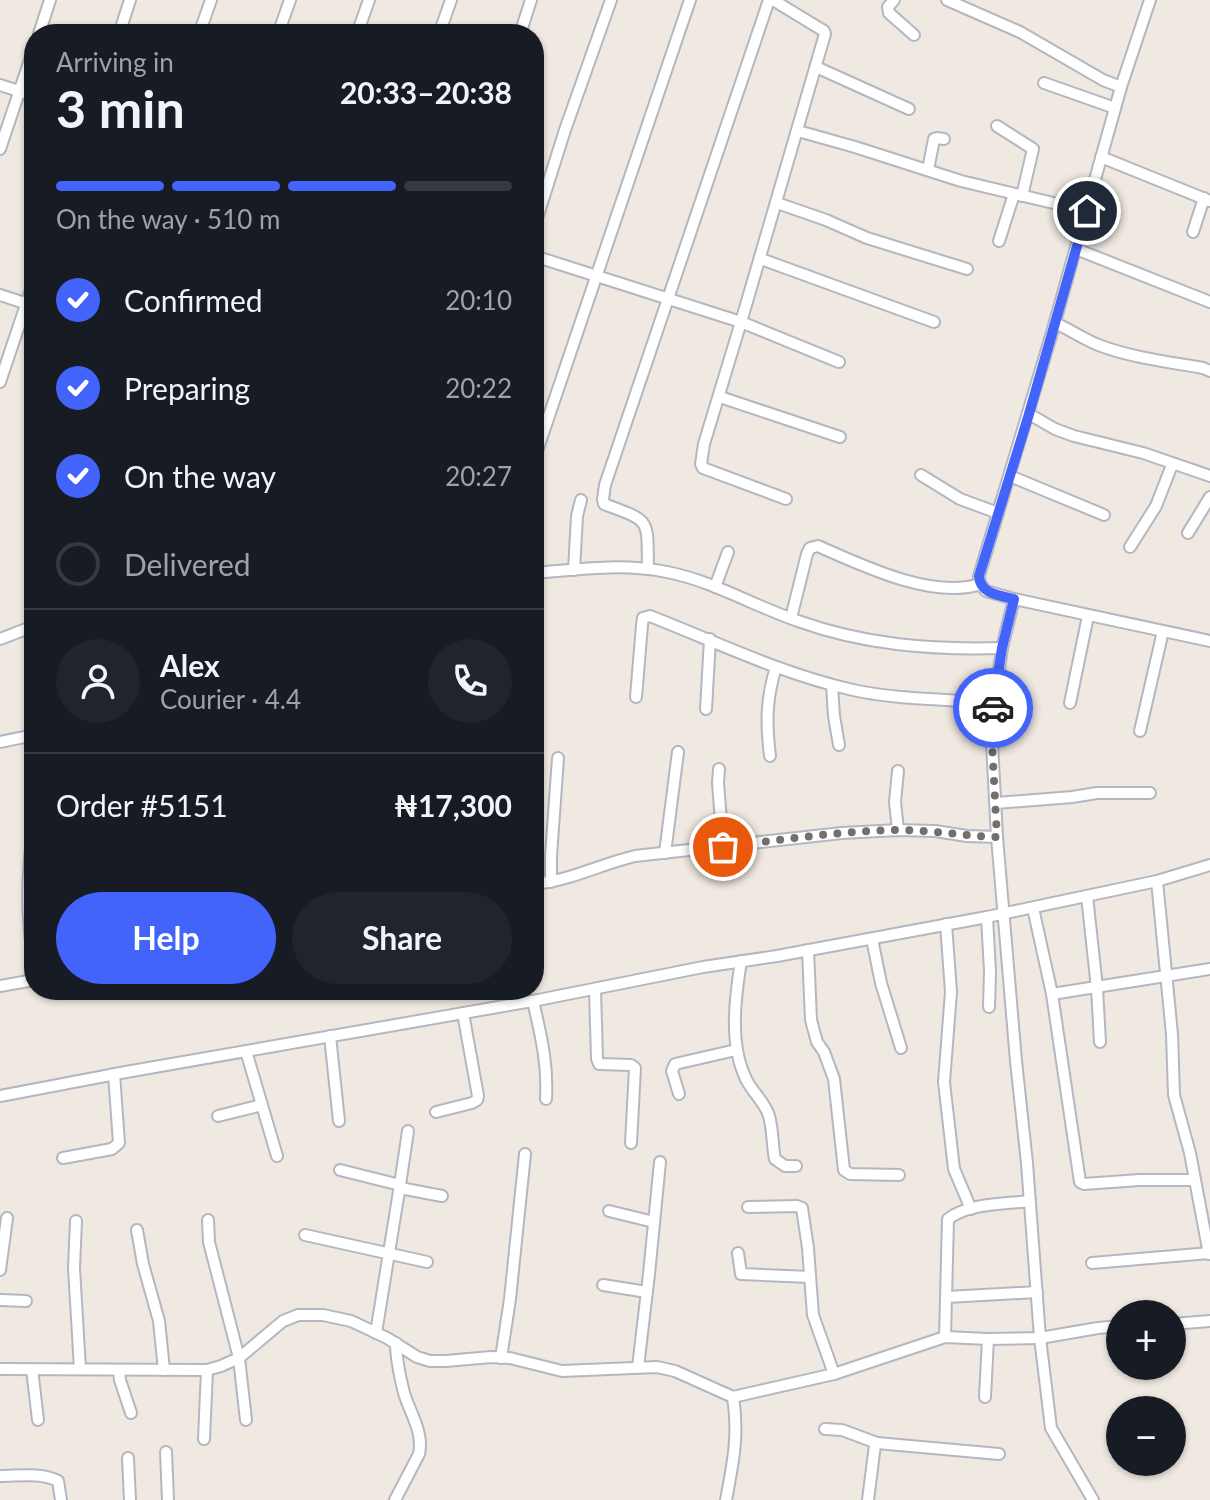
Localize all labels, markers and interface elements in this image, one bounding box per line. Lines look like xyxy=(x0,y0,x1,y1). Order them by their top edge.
text: Arriving in xyxy=(56,46,174,78)
text: 20:33–20:38 xyxy=(340,74,512,110)
text: 3 min xyxy=(56,77,185,139)
pin xyxy=(1053,177,1121,245)
icon: home xyxy=(1065,189,1109,233)
text: On the way · 510 m xyxy=(56,203,280,235)
icon: check xyxy=(56,278,100,322)
text: Confirmed xyxy=(124,282,263,318)
text: 20:10 xyxy=(445,284,512,316)
icon: check xyxy=(56,366,100,410)
text: Preparing xyxy=(124,370,250,406)
text: 20:22 xyxy=(445,372,512,404)
icon: check xyxy=(56,454,100,498)
text: On the way xyxy=(124,458,276,494)
text: 20:27 xyxy=(445,460,512,492)
text: Delivered xyxy=(124,546,251,582)
button: person xyxy=(56,639,140,723)
button: phone xyxy=(428,639,512,723)
text: Alex xyxy=(160,647,220,683)
courier xyxy=(953,668,1033,748)
text: Courier · 4.4 xyxy=(160,683,301,715)
icon: car xyxy=(971,686,1015,730)
text: Order #5151 xyxy=(56,787,228,823)
text: ₦17,300 xyxy=(394,787,512,823)
pin xyxy=(689,813,757,881)
icon: bag xyxy=(701,825,745,869)
button: Help xyxy=(56,892,276,984)
button: Share xyxy=(292,892,512,984)
map controls xyxy=(1106,1300,1186,1476)
button: + xyxy=(1106,1300,1186,1380)
button: − xyxy=(1106,1396,1186,1476)

